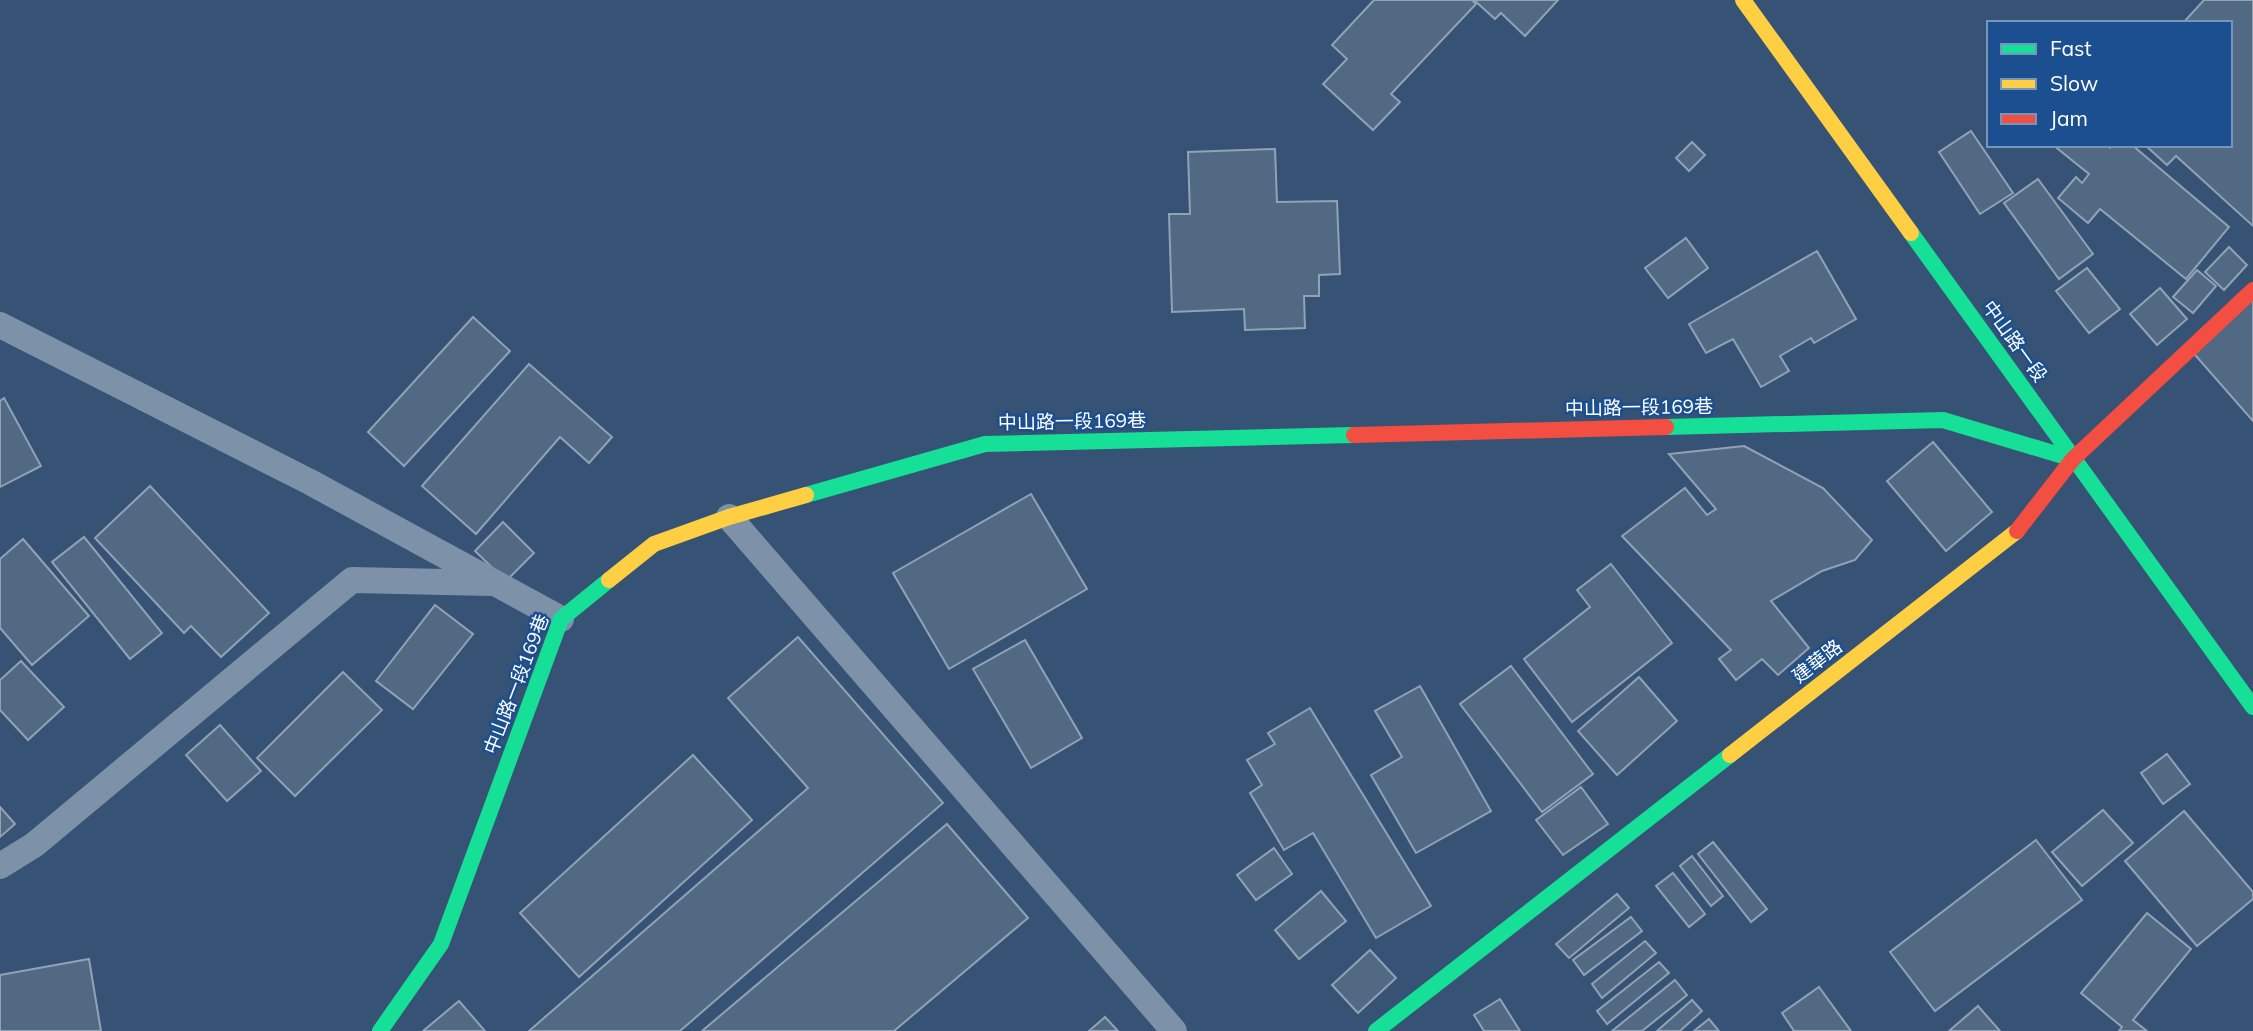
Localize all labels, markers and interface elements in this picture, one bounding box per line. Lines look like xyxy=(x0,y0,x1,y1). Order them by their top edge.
legend xyxy=(1987,21,2232,147)
text: Fast xyxy=(2050,35,2092,61)
text: Slow xyxy=(2050,70,2098,96)
text: Jam xyxy=(2050,105,2088,131)
street label: 中山路一段 xyxy=(1977,296,2053,386)
street label: 中山路一段169巷 xyxy=(1565,394,1713,420)
street label: 中山路一段169巷 xyxy=(998,408,1146,434)
street label: 中山路一段169巷 xyxy=(478,611,554,757)
street label: 建華路 xyxy=(1787,634,1847,688)

